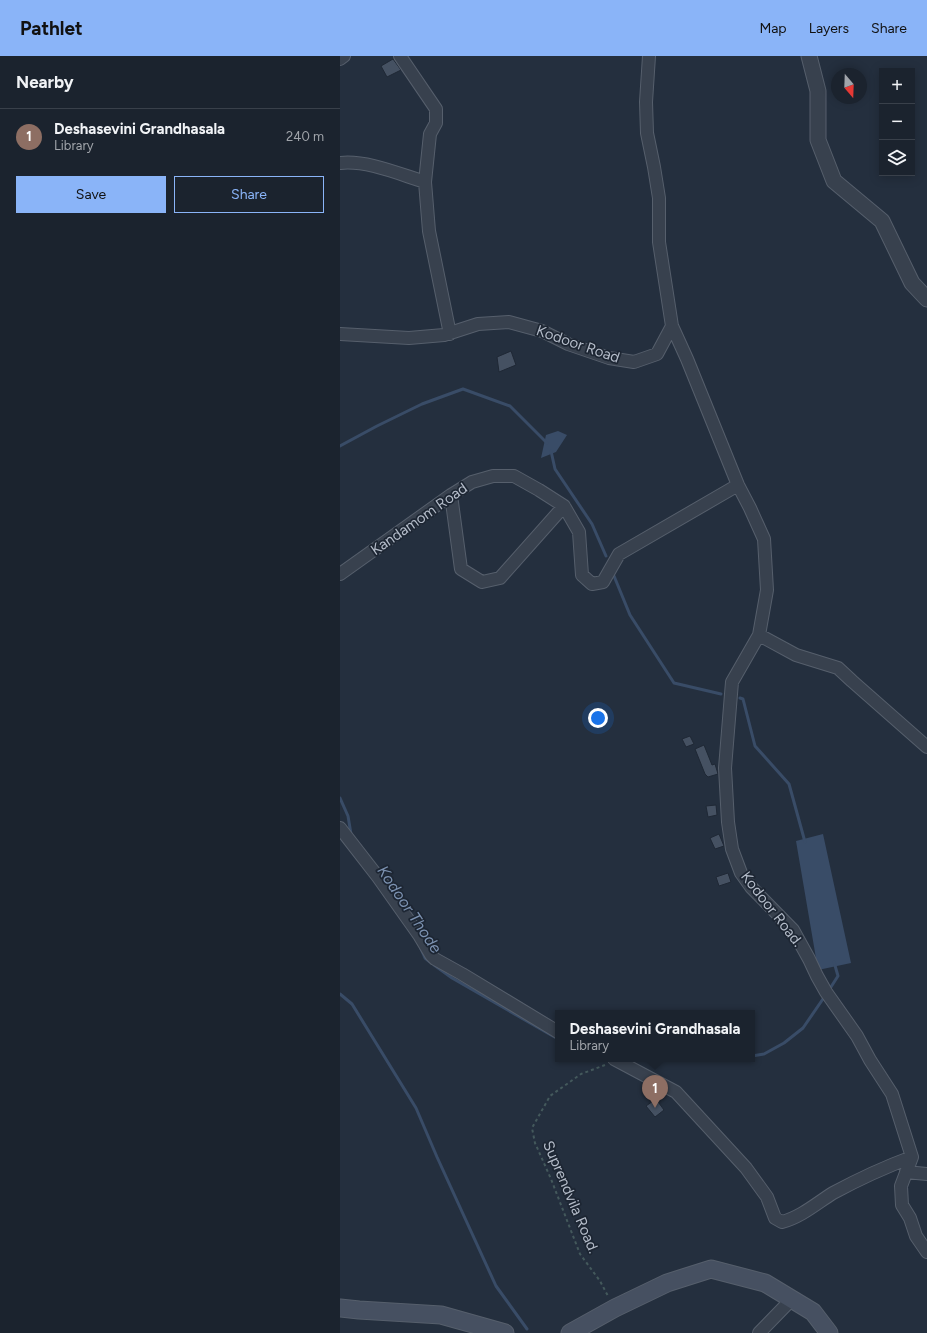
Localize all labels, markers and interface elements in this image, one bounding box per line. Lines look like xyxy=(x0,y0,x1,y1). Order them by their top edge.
text: Pathlet xyxy=(20,17,83,40)
text: Map xyxy=(759,20,787,37)
text: Layers xyxy=(809,20,849,37)
text: Share xyxy=(871,20,907,37)
north arrow xyxy=(831,68,867,104)
map controls xyxy=(879,68,915,176)
button: + xyxy=(879,68,915,104)
text: Nearby xyxy=(16,72,74,92)
button: − xyxy=(879,104,915,140)
text: Deshasevini Grandhasala xyxy=(54,120,225,138)
text: 1 xyxy=(26,129,32,144)
text: 240 m xyxy=(286,129,324,144)
text: Library xyxy=(54,138,94,153)
button: layers xyxy=(879,140,915,176)
button: Save xyxy=(16,176,166,213)
button: Share xyxy=(174,176,324,213)
street label: Kodoor Road xyxy=(534,321,622,367)
street label: Kandamom Road xyxy=(367,479,471,559)
your location xyxy=(588,708,608,728)
water label: Kodoor Thode xyxy=(373,862,446,957)
street label: Kodoor Road. xyxy=(737,868,807,950)
popup xyxy=(555,1010,755,1062)
text: Deshasevini Grandhasala xyxy=(569,1020,741,1038)
text: Library xyxy=(569,1038,609,1053)
pin: 1 xyxy=(642,1075,668,1108)
street label: Suprendvila Road. xyxy=(539,1138,603,1256)

